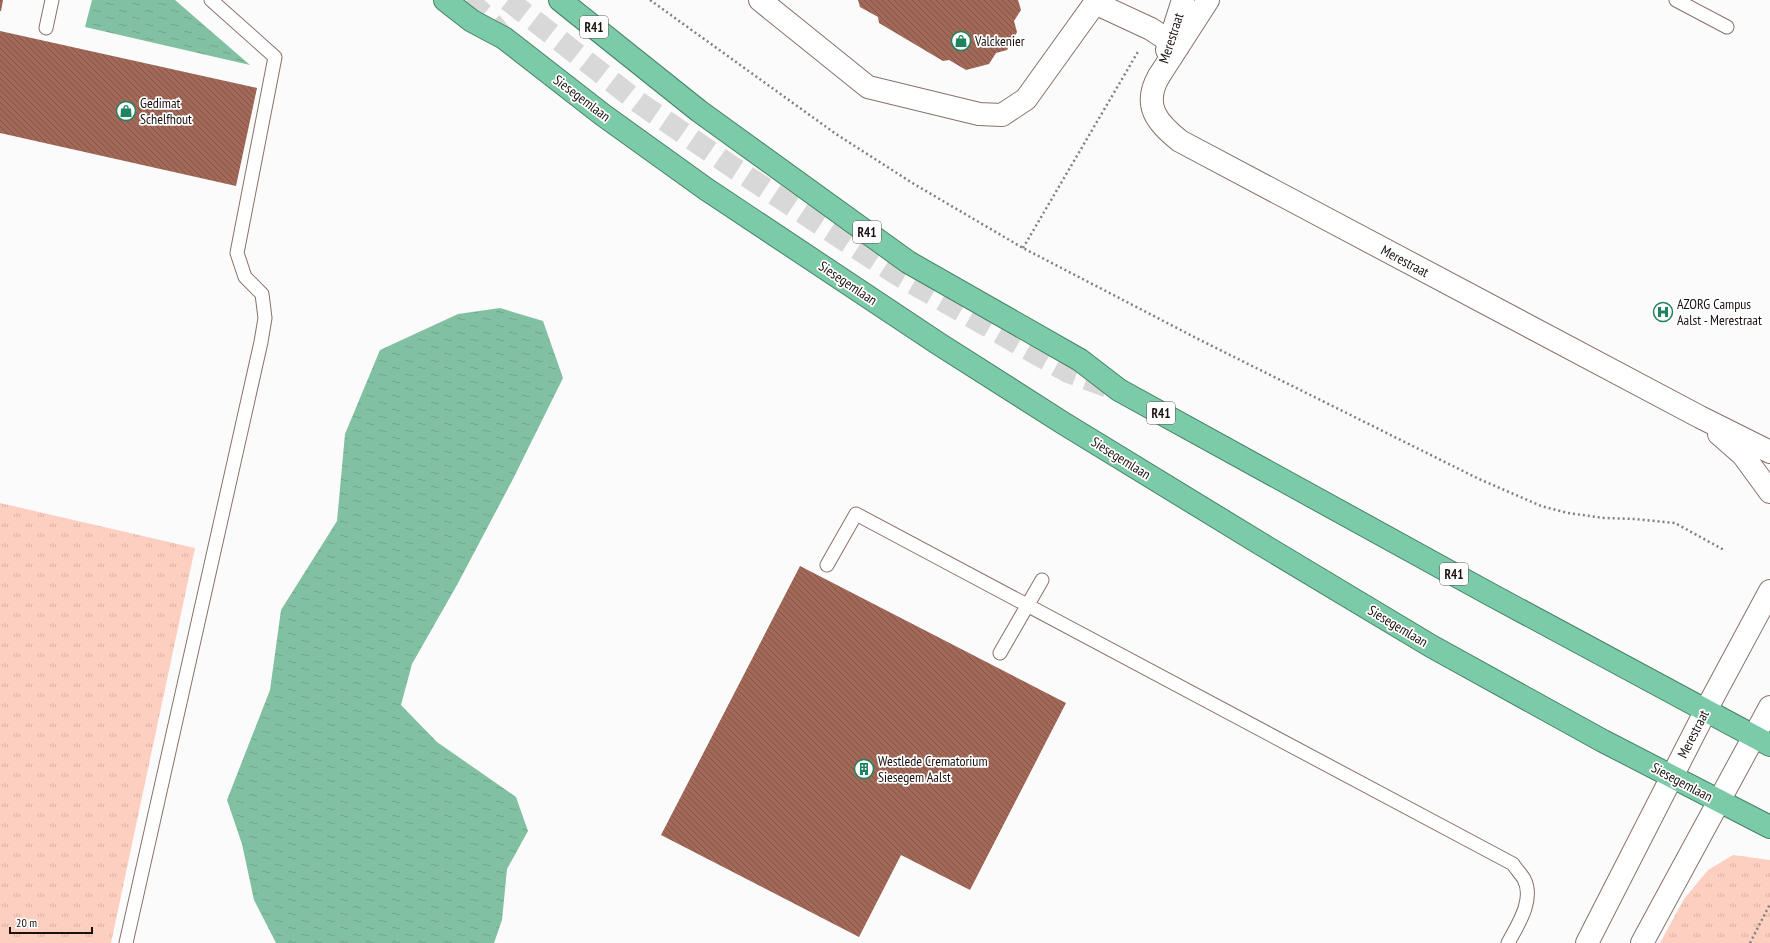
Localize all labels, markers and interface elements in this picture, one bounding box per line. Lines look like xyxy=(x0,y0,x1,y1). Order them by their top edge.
street label: Merestraat xyxy=(1154,10,1188,65)
road number: R41 xyxy=(580,16,608,38)
shop icon: Valckenier xyxy=(950,30,972,52)
place label: Valckenier xyxy=(974,32,1025,50)
street label: Siesegemlaan xyxy=(550,71,614,125)
place label: Gedimat Schelfhout xyxy=(140,94,192,128)
shop icon: Gedimat Schelfhout xyxy=(115,100,137,122)
road number: R41 xyxy=(853,221,881,243)
street label: Merestraat xyxy=(1378,241,1432,281)
street label: Siesegemlaan xyxy=(815,257,881,309)
place label: AZORG Campus Aalst - Merestraat xyxy=(1677,295,1762,329)
hospital icon: AZORG Campus Aalst - Merestraat xyxy=(1652,301,1674,323)
road number: R41 xyxy=(1147,402,1175,424)
street label: Siesegemlaan xyxy=(1088,433,1154,483)
road number: R41 xyxy=(1440,563,1468,585)
street label: Siesegemlaan xyxy=(1365,601,1431,651)
street label: Merestraat xyxy=(1673,707,1713,761)
place label: Westlede Crematorium Siesegem Aalst xyxy=(878,752,988,786)
building icon: Westlede Crematorium Siesegem Aalst xyxy=(853,758,875,780)
street label: Siesegemlaan xyxy=(1648,758,1716,806)
scale bar xyxy=(10,909,92,935)
text: 20 m xyxy=(16,915,37,930)

